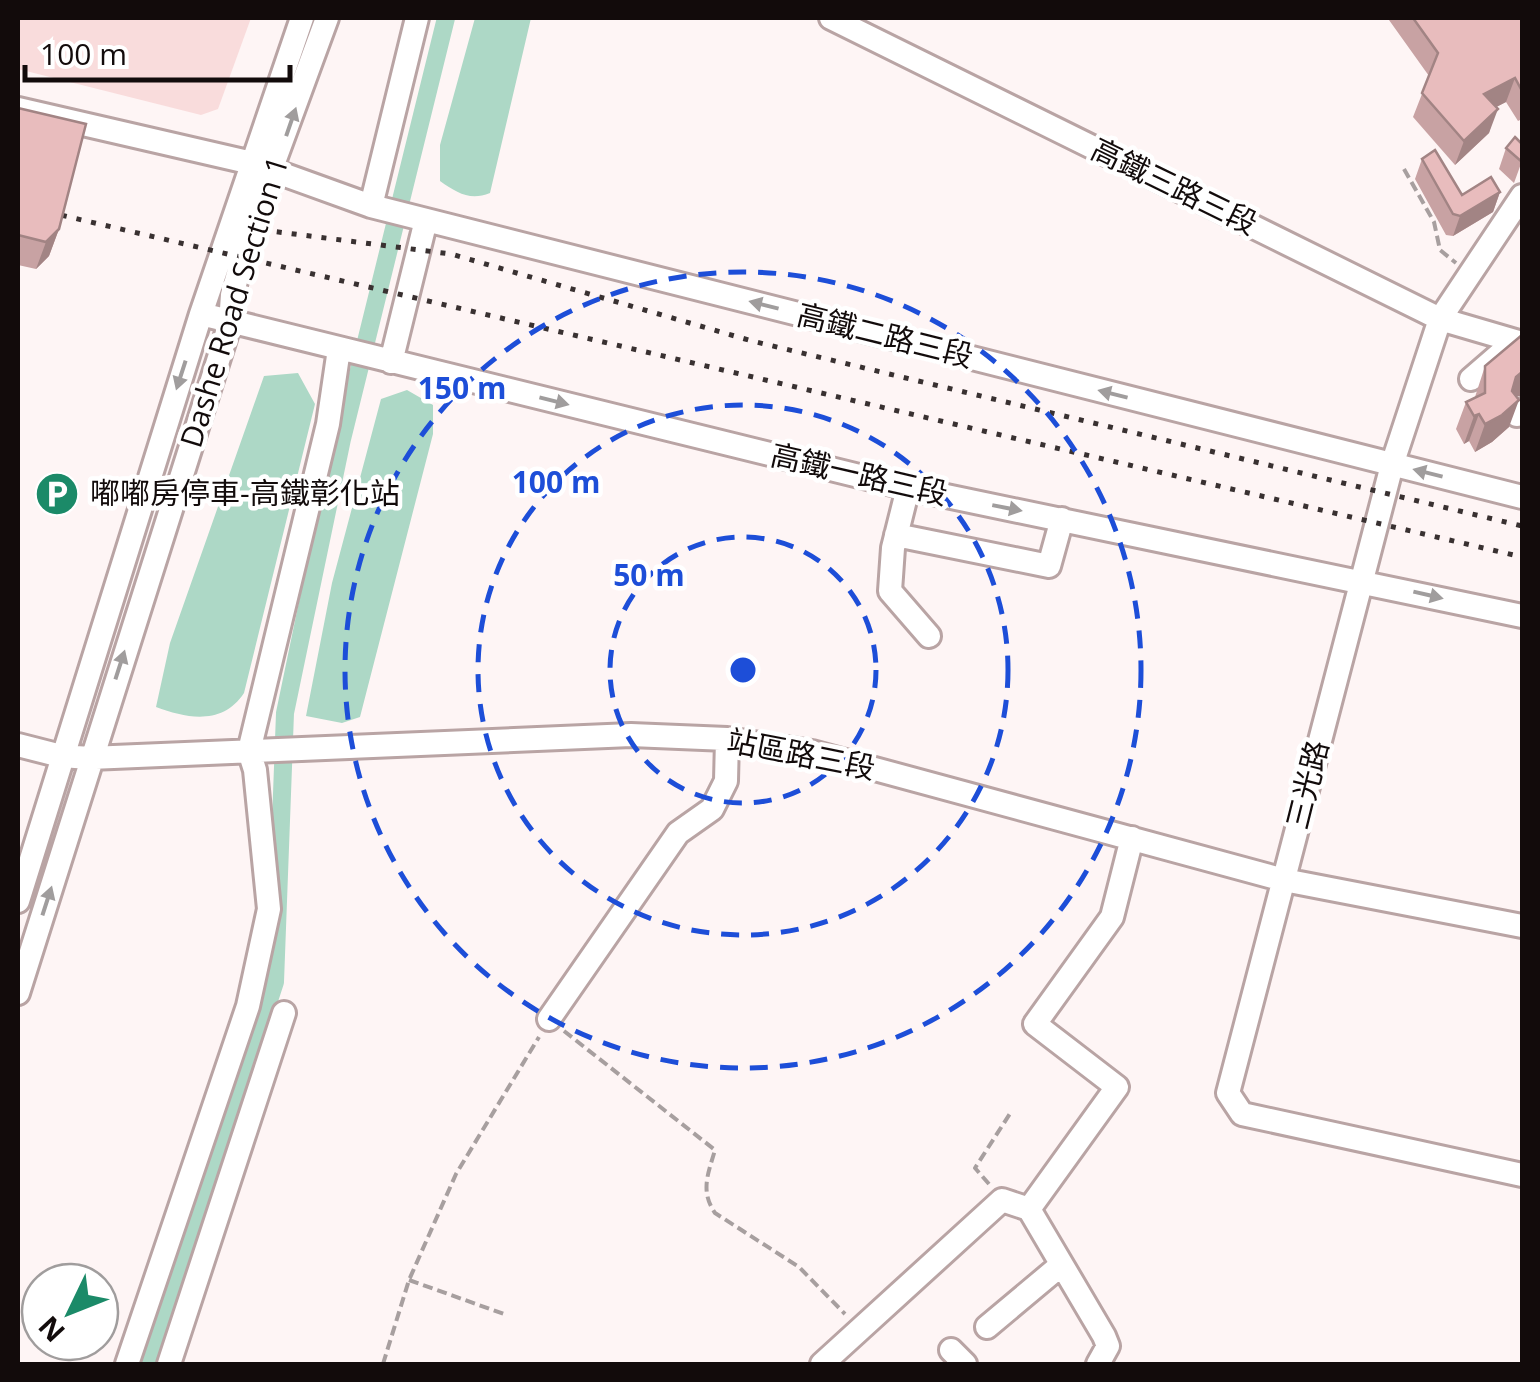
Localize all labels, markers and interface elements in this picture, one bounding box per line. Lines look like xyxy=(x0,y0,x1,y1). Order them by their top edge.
scale bar xyxy=(25,20,290,82)
text: 100 m xyxy=(40,33,127,74)
one-way arrow xyxy=(284,107,299,137)
street label: 高鐵三路三段 xyxy=(1085,128,1265,244)
street label: Dashe Road Section 1 xyxy=(170,151,297,452)
street label: 高鐵二路三段 xyxy=(793,293,978,376)
one-way arrow xyxy=(748,297,779,313)
one-way arrow xyxy=(173,361,188,391)
text: 150 m xyxy=(418,367,506,408)
one-way arrow xyxy=(1097,385,1128,401)
one-way arrow xyxy=(539,394,570,410)
street label: 高鐵一路三段 xyxy=(767,433,952,514)
text: 100 m xyxy=(512,461,600,502)
one-way arrow xyxy=(1412,465,1443,481)
parking icon: 嘟嘟房停車-高鐵彰化站 xyxy=(34,471,80,517)
place label: 嘟嘟房停車-高鐵彰化站 xyxy=(90,472,400,513)
one-way arrow xyxy=(991,500,1022,516)
text: 50 m xyxy=(613,554,685,595)
one-way arrow xyxy=(1413,588,1444,603)
one-way arrow xyxy=(113,649,128,679)
centre of rings xyxy=(725,652,761,688)
street label: 站區路三段 xyxy=(724,719,879,788)
street label: 三光路 xyxy=(1276,736,1337,833)
one-way arrow xyxy=(41,885,56,915)
north arrow xyxy=(20,1262,120,1362)
text: N xyxy=(29,1308,73,1351)

